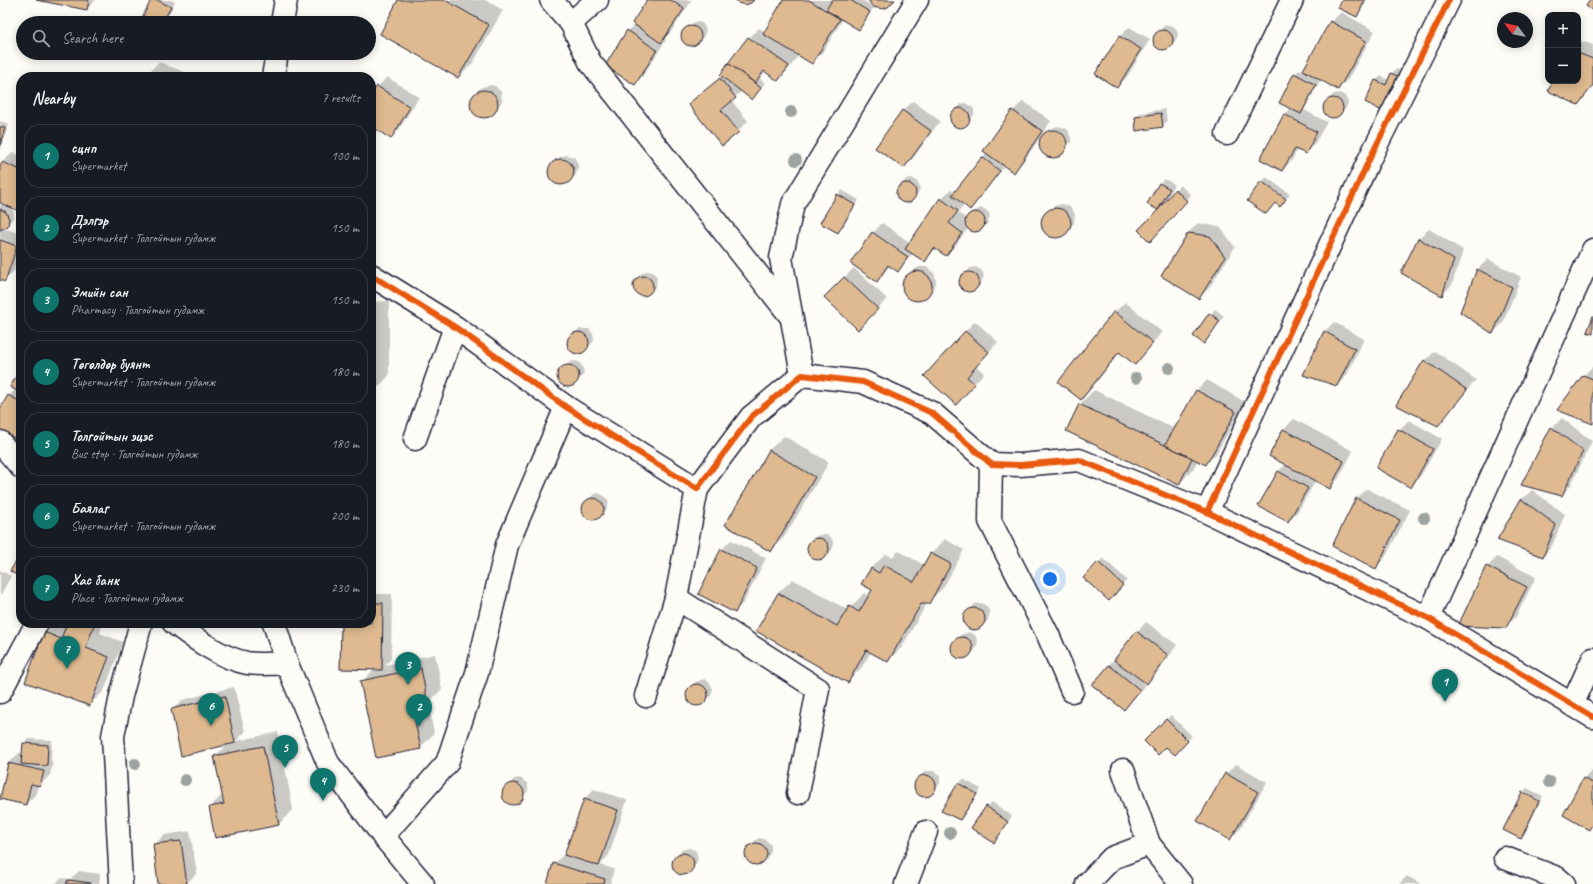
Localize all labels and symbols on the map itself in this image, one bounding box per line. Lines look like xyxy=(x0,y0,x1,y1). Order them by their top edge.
north arrow xyxy=(1497,12,1533,48)
your location xyxy=(1040,569,1060,589)
pin: 7 xyxy=(54,636,80,669)
pin: 3 xyxy=(395,652,421,685)
pin: 1 xyxy=(1432,669,1458,702)
pin: 6 xyxy=(198,693,224,726)
pin: 2 xyxy=(406,694,432,727)
pin: 5 xyxy=(272,735,298,768)
pin: 4 xyxy=(310,768,336,801)

